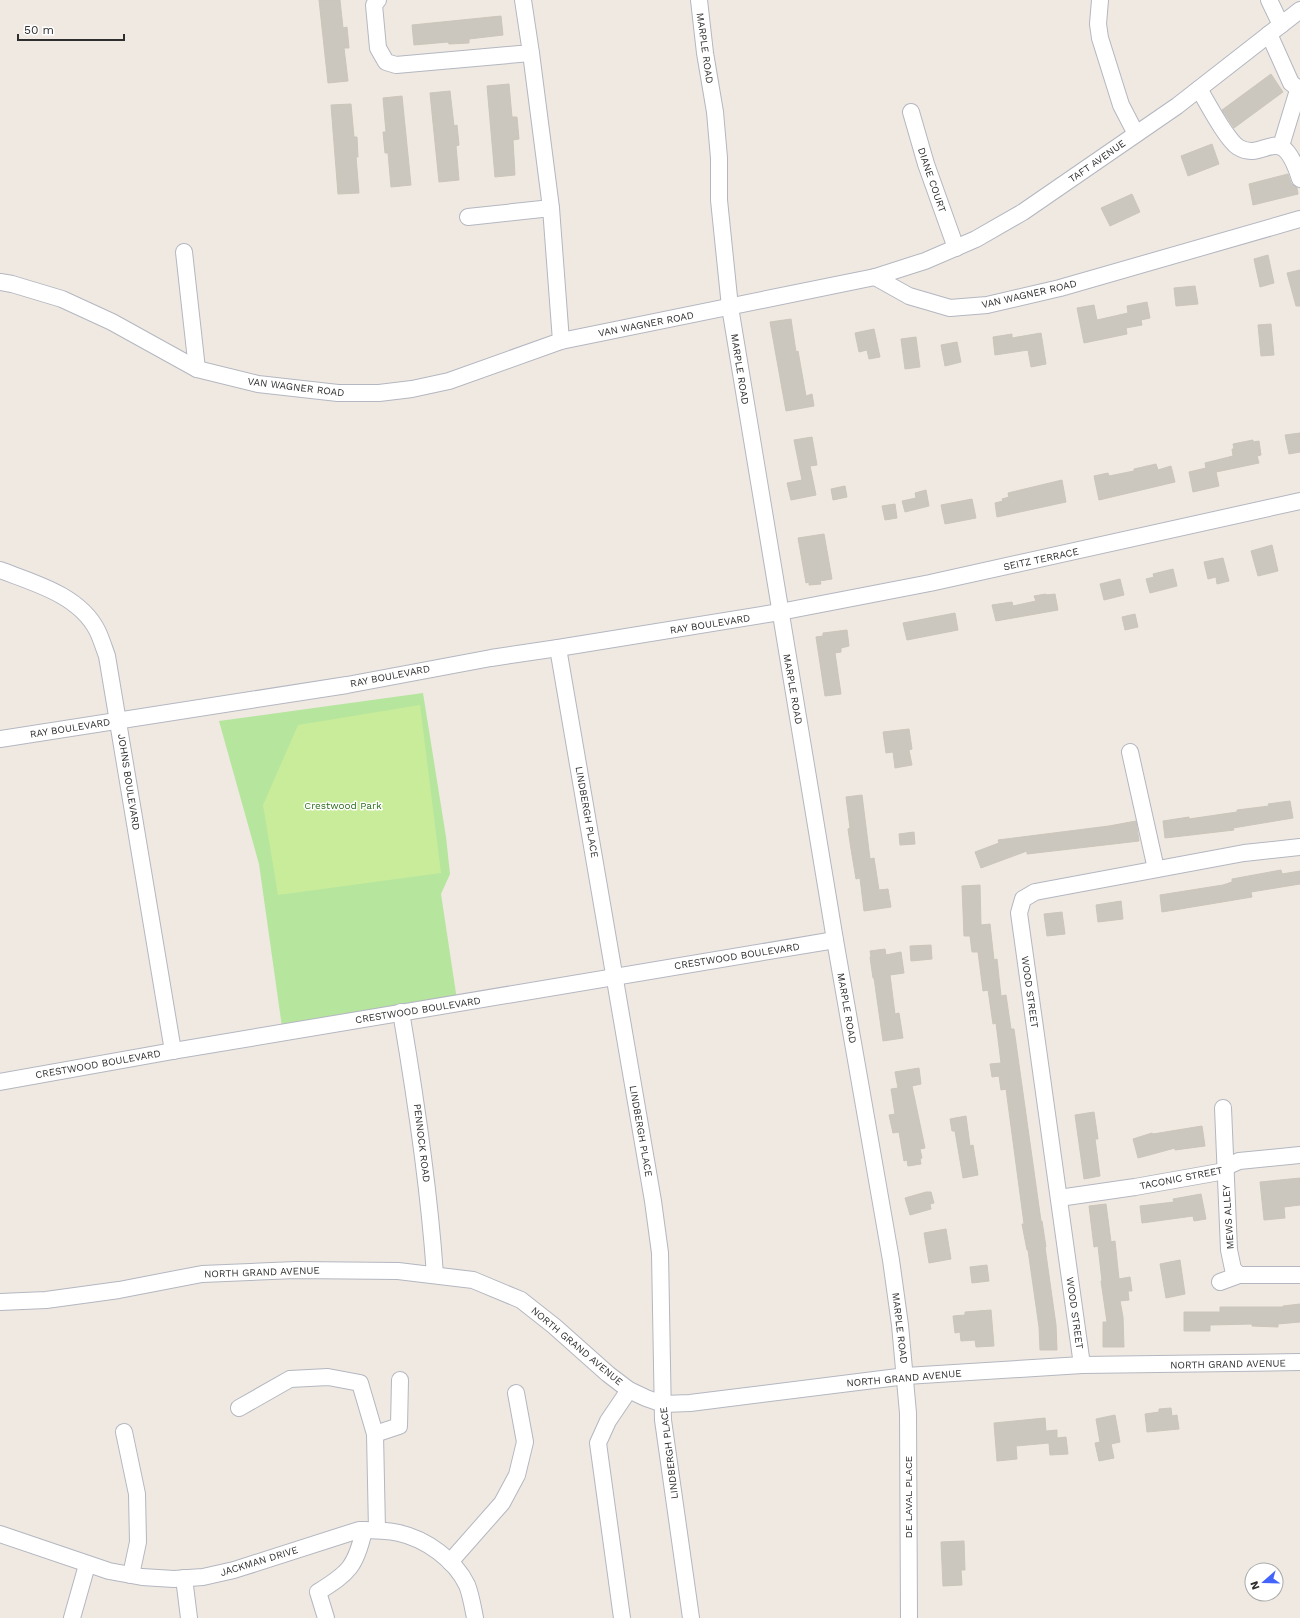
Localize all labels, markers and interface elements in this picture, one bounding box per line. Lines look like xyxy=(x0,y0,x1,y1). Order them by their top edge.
street label: MARPLE ROAD xyxy=(695,12,715,84)
scale bar xyxy=(18,16,124,42)
text: 50 m xyxy=(24,23,54,37)
street label: TAFT AVENUE xyxy=(1067,137,1127,185)
street label: DIANE COURT xyxy=(916,146,948,214)
street label: VAN WAGNER ROAD xyxy=(980,278,1078,310)
street label: VAN WAGNER ROAD xyxy=(597,309,695,339)
street label: MARPLE ROAD xyxy=(729,333,751,405)
street label: VAN WAGNER ROAD xyxy=(247,376,345,398)
street label: SEITZ TERRACE xyxy=(1002,546,1080,572)
street label: RAY BOULEVARD xyxy=(669,612,751,636)
street label: MARPLE ROAD xyxy=(781,653,805,725)
street label: RAY BOULEVARD xyxy=(349,663,431,689)
street label: RAY BOULEVARD xyxy=(29,716,111,740)
street label: JOHNS BOULEVARD xyxy=(116,733,142,831)
street label: LINDBERGH PLACE xyxy=(574,765,600,859)
park label: Crestwood Park xyxy=(304,800,382,811)
street label: CRESTWOOD BOULEVARD xyxy=(673,941,801,971)
street label: WOOD STREET xyxy=(1019,955,1041,1029)
street label: MARPLE ROAD xyxy=(835,972,859,1044)
street label: CRESTWOOD BOULEVARD xyxy=(354,995,482,1025)
street label: CRESTWOOD BOULEVARD xyxy=(35,1048,161,1080)
street label: LINDBERGH PLACE xyxy=(628,1084,654,1178)
street label: PENNOCK ROAD xyxy=(412,1103,432,1183)
street label: TACONIC STREET xyxy=(1139,1165,1223,1191)
street label: MEWS ALLEY xyxy=(1220,1184,1236,1250)
street label: NORTH GRAND AVENUE xyxy=(204,1264,320,1280)
street label: WOOD STREET xyxy=(1064,1276,1086,1350)
street label: MARPLE ROAD xyxy=(890,1292,910,1364)
street label: NORTH GRAND AVENUE xyxy=(529,1305,625,1387)
street label: NORTH GRAND AVENUE xyxy=(1170,1357,1286,1371)
street label: NORTH GRAND AVENUE xyxy=(846,1367,962,1389)
street label: LINDBERGH PLACE xyxy=(658,1406,680,1500)
street label: DE LAVAL PLACE xyxy=(903,1456,914,1538)
street label: JACKMAN DRIVE xyxy=(219,1544,299,1578)
north arrow xyxy=(1244,1562,1284,1602)
text: N xyxy=(1248,1579,1263,1591)

